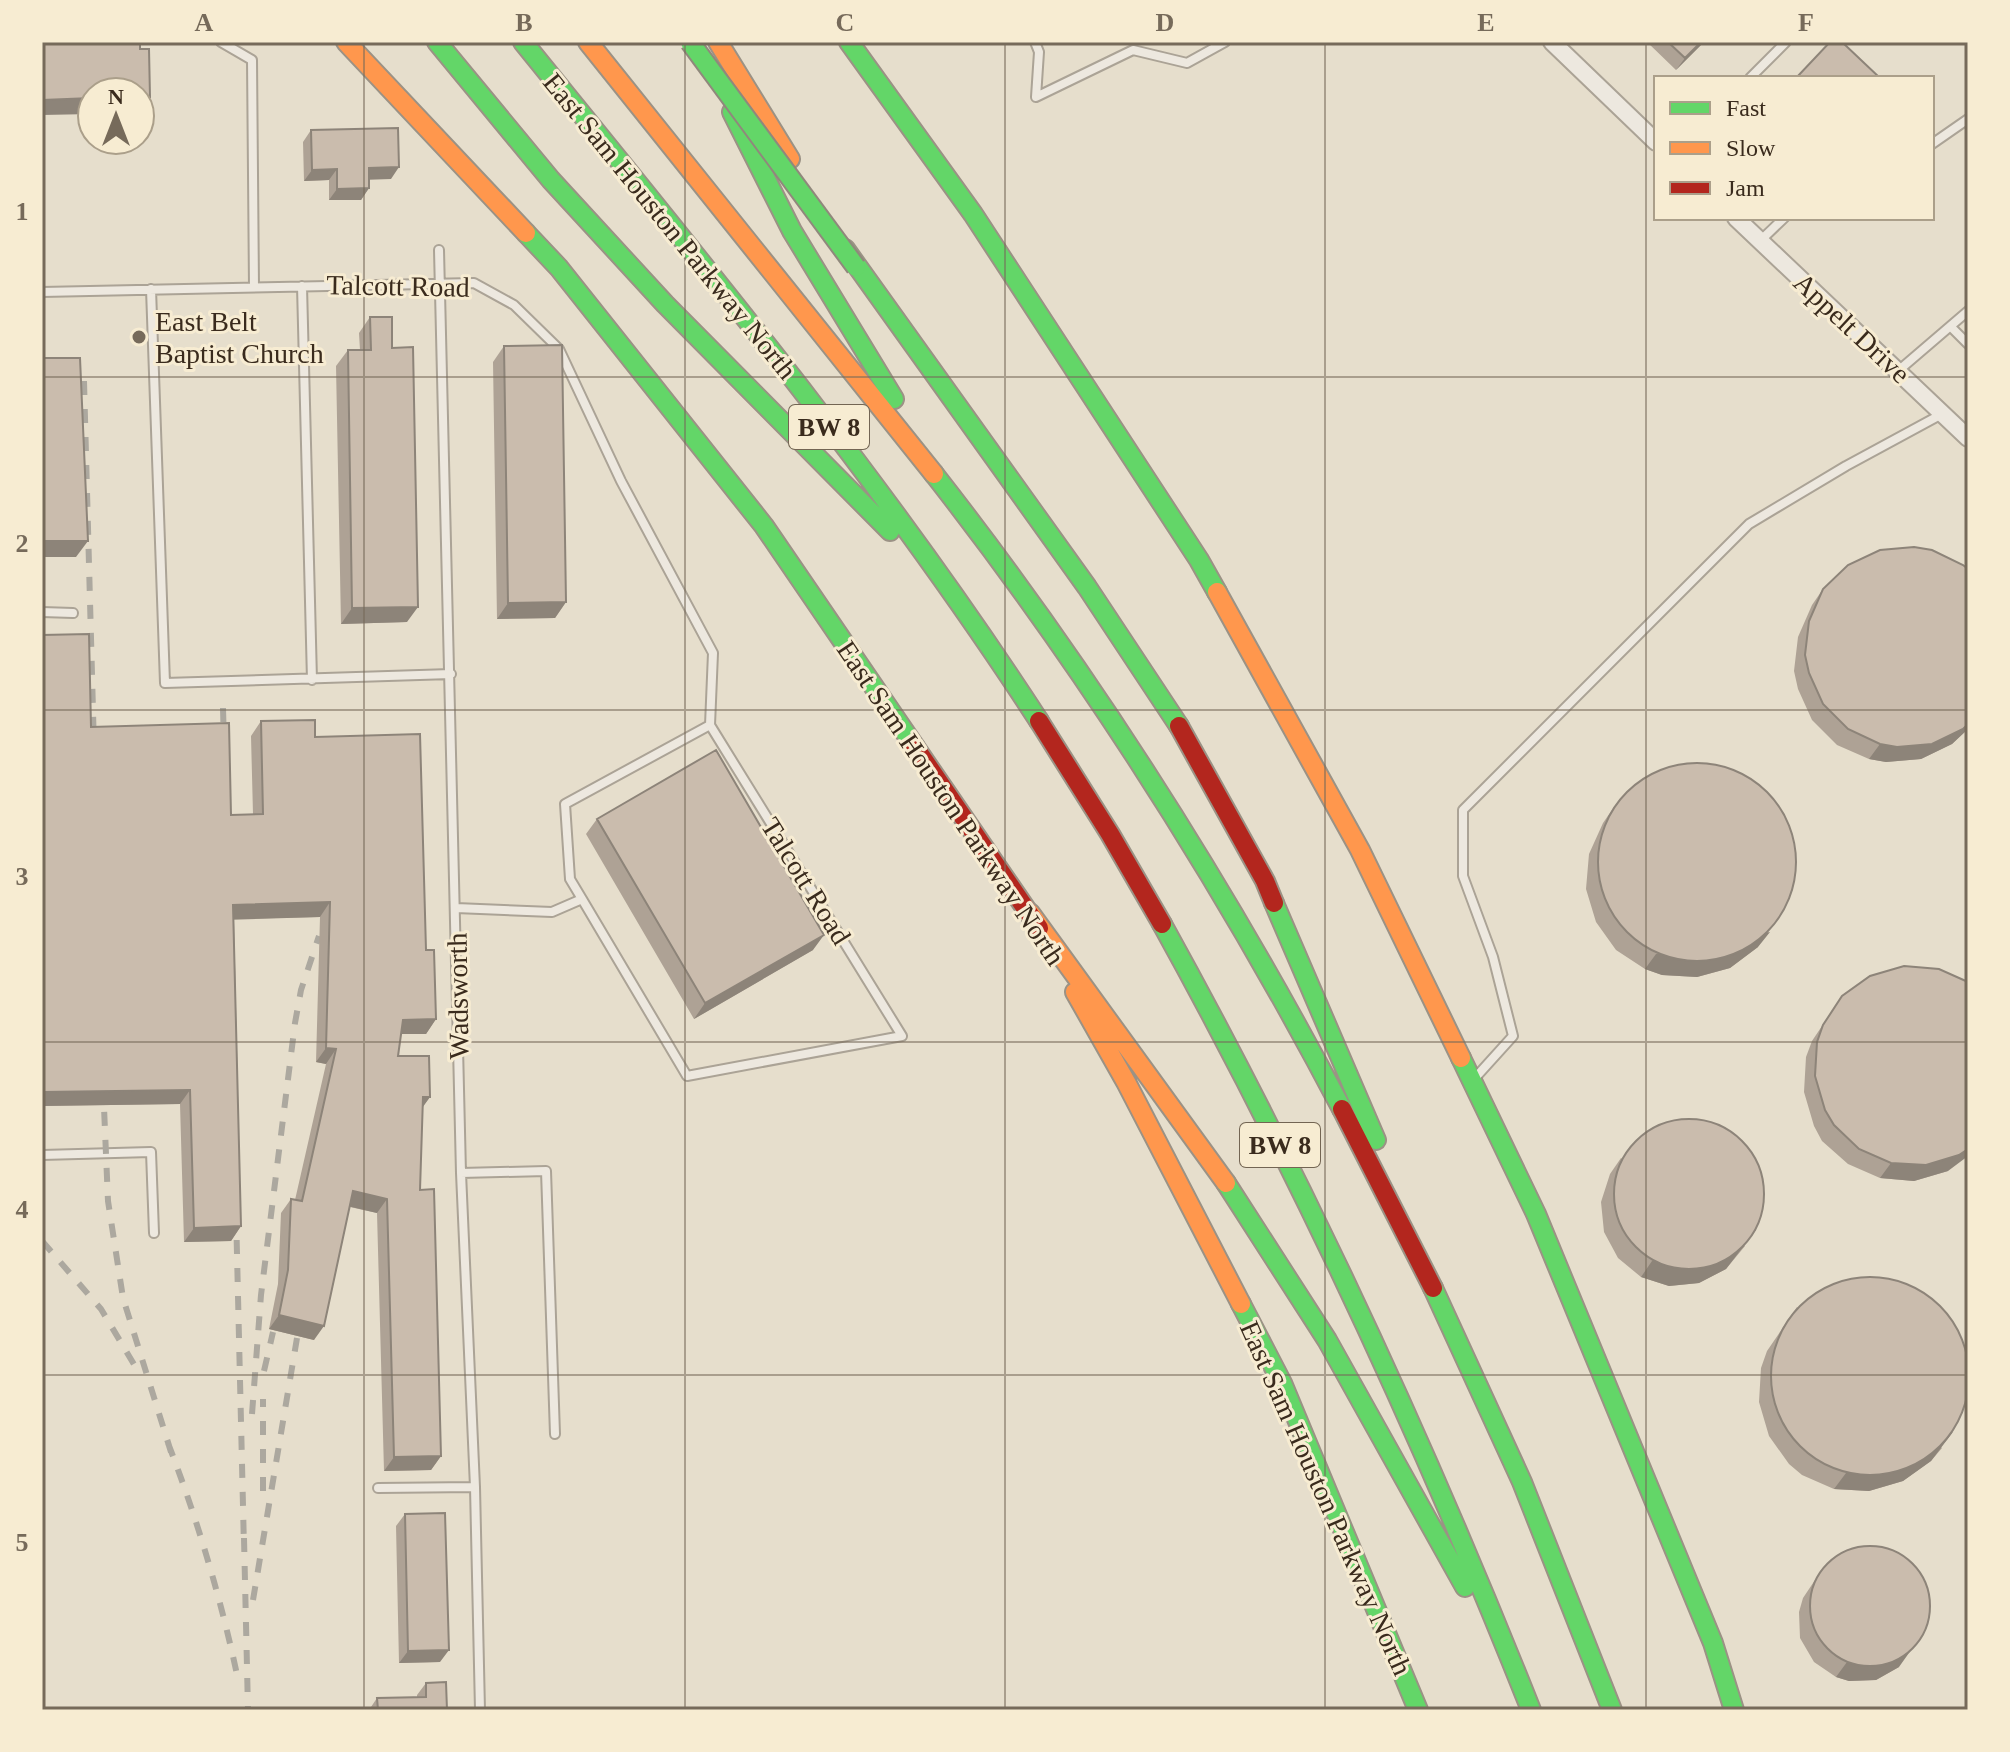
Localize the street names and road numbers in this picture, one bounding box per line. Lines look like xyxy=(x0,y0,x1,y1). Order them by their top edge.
street label: East Sam Houston Parkway North xyxy=(537,67,803,385)
street label: Appelt Drive xyxy=(1788,267,1916,389)
street label: Talcott Road xyxy=(326,269,470,303)
road number: BW 8 xyxy=(789,405,869,449)
street label: East Sam Houston Parkway North xyxy=(831,635,1071,971)
street label: Talcott Road xyxy=(755,812,857,950)
street label: Wadsworth xyxy=(441,932,475,1060)
road number: BW 8 xyxy=(1240,1123,1320,1167)
street label: East Sam Houston Parkway North xyxy=(1234,1316,1418,1680)

